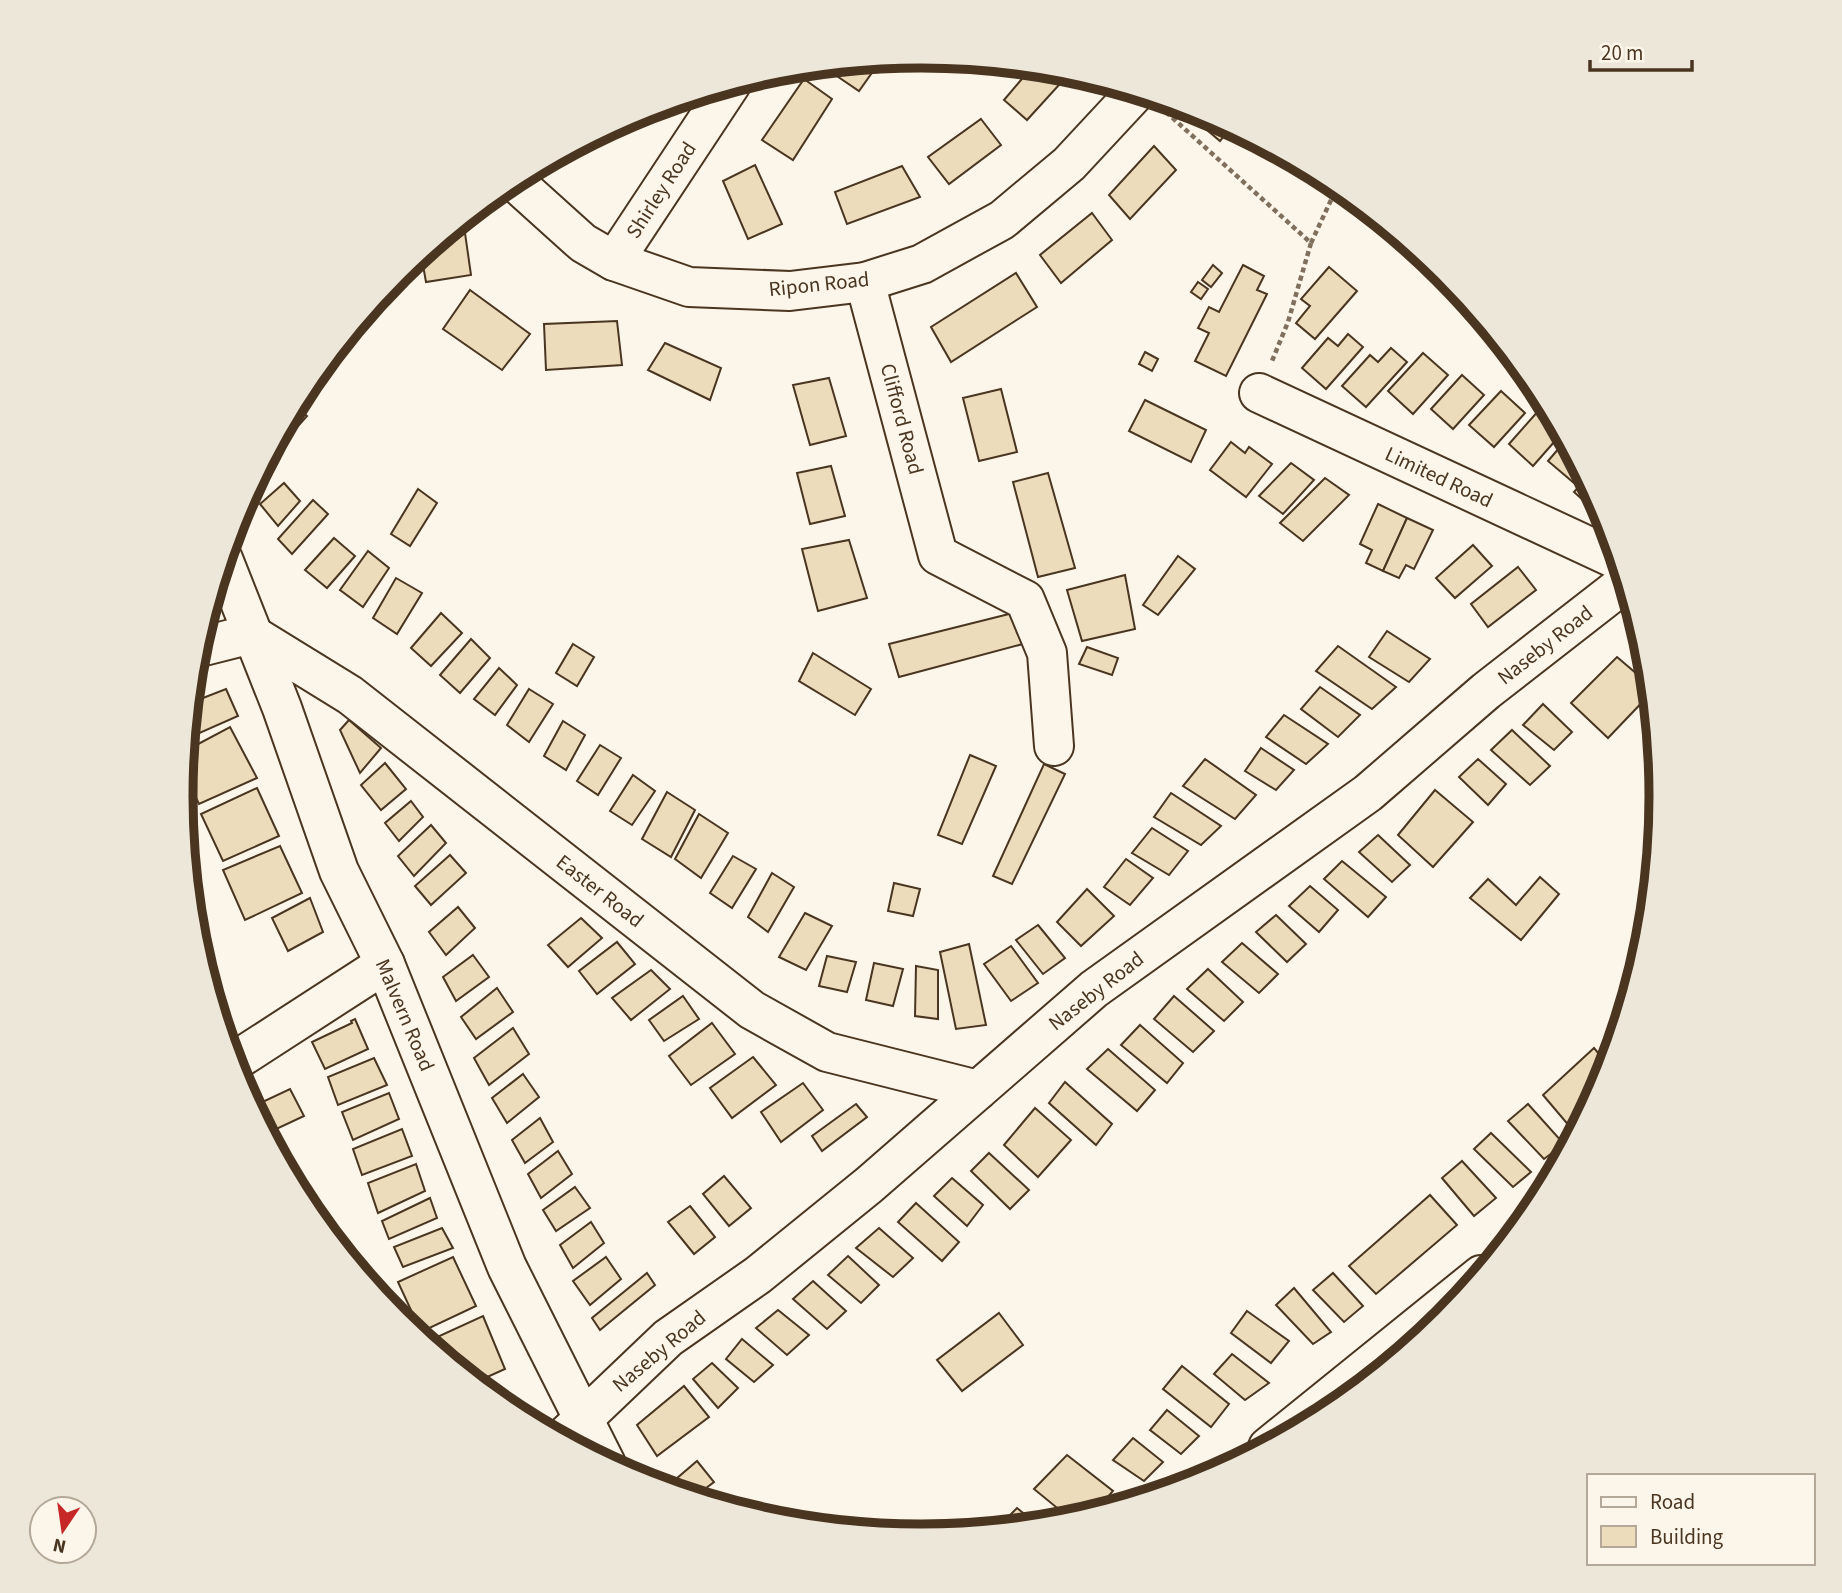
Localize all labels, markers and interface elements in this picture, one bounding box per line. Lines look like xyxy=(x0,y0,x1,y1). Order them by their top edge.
scale bar xyxy=(1590,28,1692,72)
text: 20 m xyxy=(1601,38,1643,68)
street label: Shirley Road xyxy=(618,136,704,244)
street label: Ripon Road xyxy=(767,264,871,304)
street label: Clifford Road xyxy=(873,360,931,478)
street label: Limited Road xyxy=(1380,439,1498,515)
street label: Naseby Road xyxy=(1491,598,1599,692)
street label: Easter Road xyxy=(550,847,650,935)
street label: Naseby Road xyxy=(1042,944,1150,1038)
street label: Malvern Road xyxy=(368,954,442,1076)
street label: Naseby Road xyxy=(606,1303,712,1399)
legend xyxy=(1587,1474,1814,1565)
text: Road xyxy=(1650,1487,1695,1517)
north arrow xyxy=(28,1495,98,1565)
text: Building xyxy=(1650,1522,1724,1552)
text: N xyxy=(50,1531,69,1560)

